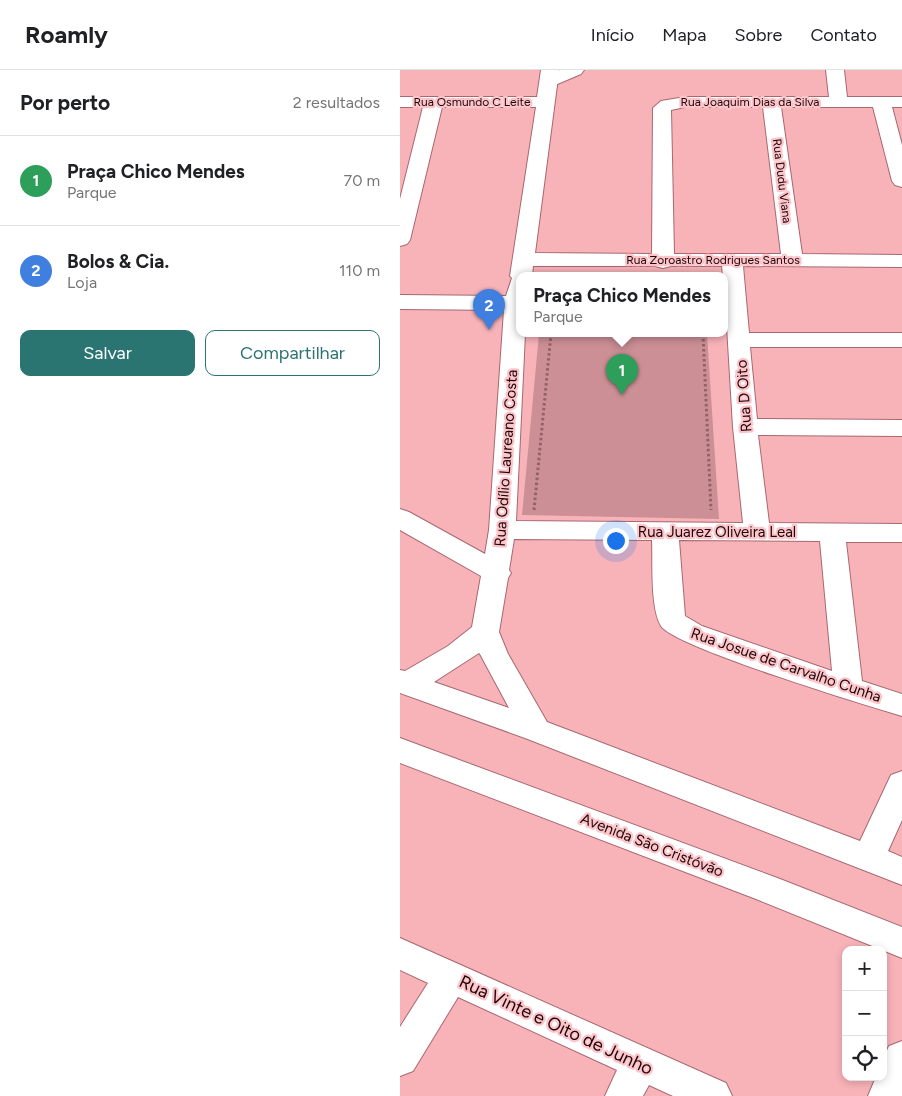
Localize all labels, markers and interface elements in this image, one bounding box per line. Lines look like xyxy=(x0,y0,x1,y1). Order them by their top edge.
text: Roamly xyxy=(25,20,108,49)
text: Início xyxy=(591,24,634,46)
text: Mapa xyxy=(662,24,706,46)
text: Sobre xyxy=(734,24,782,46)
text: Contato xyxy=(810,24,877,46)
text: Por perto xyxy=(20,90,110,115)
text: 2 resultados xyxy=(293,93,380,112)
street label: Rua Osmundo C Leite xyxy=(413,95,531,109)
street label: Rua Joaquim Dias da Silva xyxy=(681,95,820,109)
street label: Rua Dudu Viana xyxy=(770,138,794,224)
text: Praça Chico Mendes xyxy=(67,160,245,183)
text: 1 xyxy=(33,171,39,190)
text: 70 m xyxy=(344,171,380,190)
text: Parque xyxy=(67,183,117,202)
text: Bolos & Cia. xyxy=(67,250,169,273)
street label: Rua Zoroastro Rodrigues Santos xyxy=(626,253,800,267)
text: 2 xyxy=(31,261,41,280)
text: 110 m xyxy=(339,261,380,280)
popup xyxy=(516,272,728,337)
text: Loja xyxy=(67,273,97,292)
text: Praça Chico Mendes xyxy=(533,284,711,307)
pin: 2 xyxy=(473,289,505,330)
text: Parque xyxy=(533,307,583,326)
button: Salvar xyxy=(20,330,195,376)
button: Compartilhar xyxy=(205,330,380,376)
pin: 1 xyxy=(606,354,638,395)
street label: Rua D Oito xyxy=(732,359,756,433)
street label: Rua Odílio Laureano Costa xyxy=(491,369,521,547)
street label: Rua Juarez Oliveira Leal xyxy=(638,523,796,541)
your location xyxy=(603,528,629,554)
street label: Rua Josue de Carvalho Cunha xyxy=(689,624,883,706)
street label: Avenida São Cristóvão xyxy=(578,809,726,881)
map controls xyxy=(842,946,887,1081)
button: + xyxy=(842,946,887,991)
street label: Rua Vinte e Oito de Junho xyxy=(456,970,656,1080)
button: − xyxy=(842,991,887,1036)
button: locate xyxy=(842,1036,887,1081)

